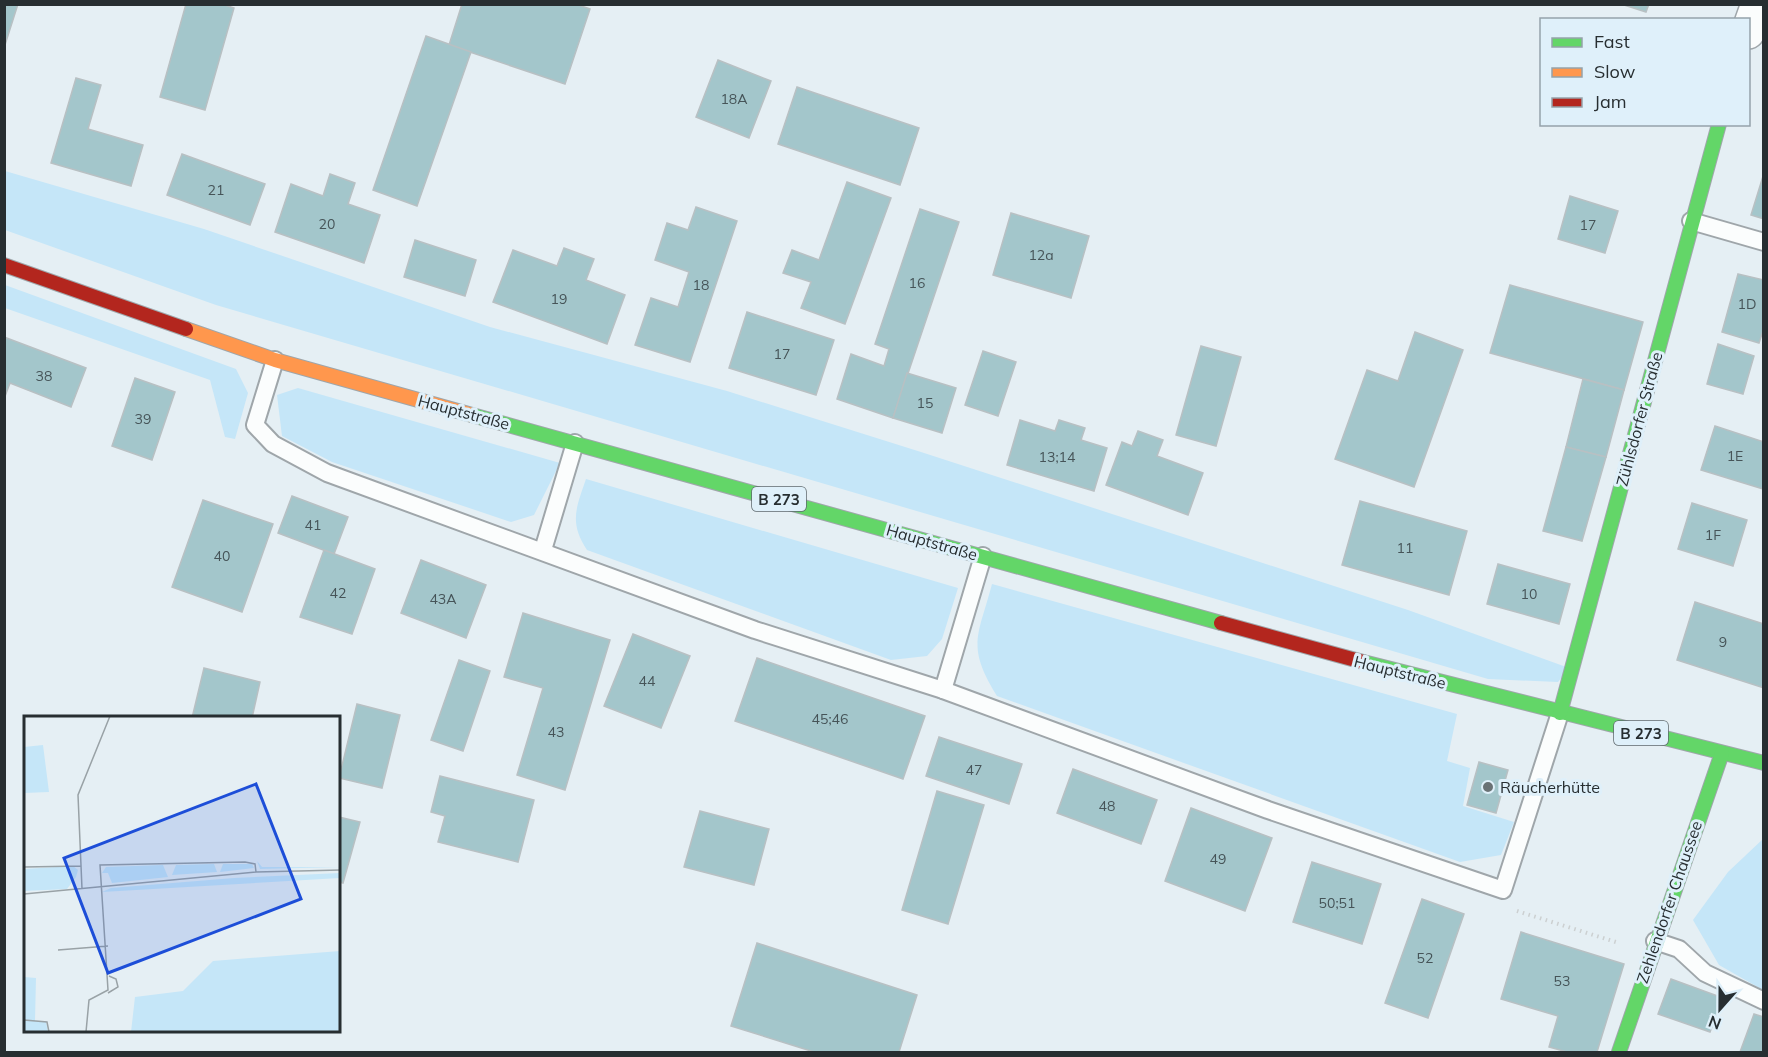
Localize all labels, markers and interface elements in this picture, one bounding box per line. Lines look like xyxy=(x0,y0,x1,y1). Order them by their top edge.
legend xyxy=(1540,18,1750,126)
text: Fast xyxy=(1594,30,1630,53)
text: Slow xyxy=(1594,60,1636,83)
house number: 18A xyxy=(720,90,748,108)
text: Jam xyxy=(1594,90,1627,113)
house number: 21 xyxy=(208,181,224,199)
house number: 20 xyxy=(319,215,335,233)
house number: 17 xyxy=(1580,216,1596,234)
house number: 12a xyxy=(1028,246,1054,264)
house number: 16 xyxy=(909,274,925,292)
house number: 18 xyxy=(693,276,709,294)
house number: 19 xyxy=(551,290,567,308)
house number: 1D xyxy=(1738,295,1756,313)
house number: 17 xyxy=(774,345,790,363)
street label: Zühlsdorfer Straße xyxy=(1611,350,1667,488)
house number: 38 xyxy=(36,367,52,385)
street label: Hauptstraße xyxy=(416,390,512,434)
house number: 15 xyxy=(917,394,933,412)
house number: 39 xyxy=(135,410,151,428)
house number: 1E xyxy=(1727,447,1743,465)
house number: 13;14 xyxy=(1039,448,1076,466)
road number: B 273 xyxy=(752,487,806,511)
house number: 41 xyxy=(305,516,321,534)
street label: Hauptstraße xyxy=(884,519,980,565)
house number: 1F xyxy=(1705,526,1721,544)
house number: 11 xyxy=(1397,539,1413,557)
house number: 40 xyxy=(214,547,230,565)
house number: 42 xyxy=(330,584,346,602)
house number: 10 xyxy=(1521,585,1537,603)
house number: 43A xyxy=(429,590,457,608)
house number: 9 xyxy=(1719,633,1727,651)
street label: Hauptstraße xyxy=(1352,651,1448,693)
house number: 44 xyxy=(639,672,656,690)
house number: 45;46 xyxy=(812,710,848,728)
inset map xyxy=(24,716,340,1033)
road number: B 273 xyxy=(1614,721,1668,745)
house number: 43 xyxy=(548,723,564,741)
house number: 47 xyxy=(966,761,982,779)
place label: Räucherhütte xyxy=(1500,777,1600,797)
marker: Räucherhütte xyxy=(1481,780,1495,794)
house number: 48 xyxy=(1099,797,1115,815)
street label: Zehlendorfer Chaussee xyxy=(1632,818,1706,986)
house number: 49 xyxy=(1210,850,1226,868)
house number: 50;51 xyxy=(1319,894,1355,912)
house number: 52 xyxy=(1417,949,1433,967)
house number: 53 xyxy=(1554,972,1570,990)
north arrow xyxy=(1690,979,1750,1039)
text: N xyxy=(1705,1012,1724,1035)

